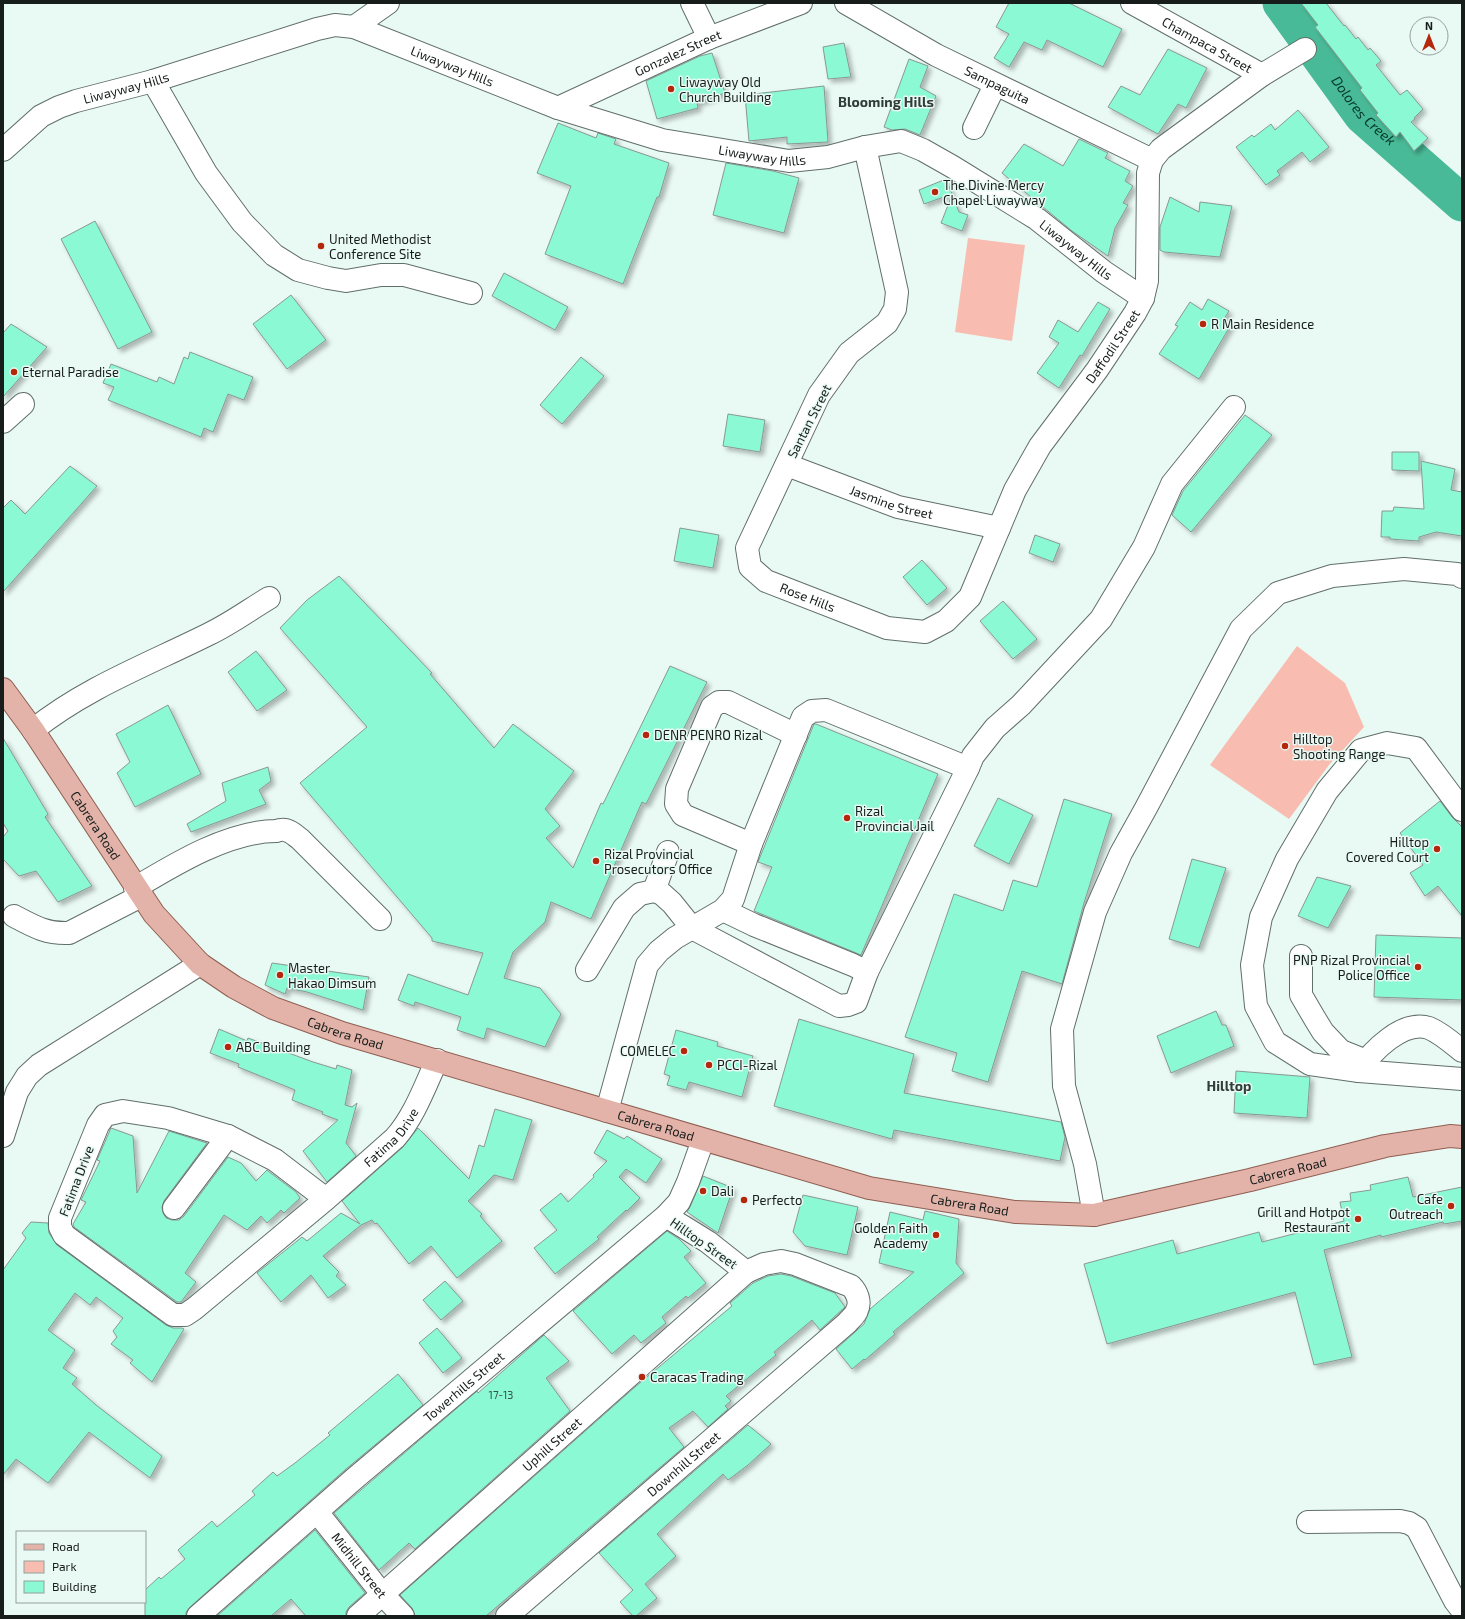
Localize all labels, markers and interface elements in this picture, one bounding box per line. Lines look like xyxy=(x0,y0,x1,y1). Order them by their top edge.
street label: Champaca Street xyxy=(1159,13,1255,76)
north arrow xyxy=(1409,16,1449,56)
text: N xyxy=(1425,19,1433,32)
street label: Gonzalez Street xyxy=(632,26,723,79)
street label: Liwayway Hills xyxy=(408,42,496,90)
street label: Sampaguita xyxy=(962,62,1032,107)
street label: Liwayway Hills xyxy=(81,68,171,107)
water label: Dolores Creek xyxy=(1328,72,1399,149)
place label: Liwayway Old Church Building xyxy=(679,74,771,105)
marker: Liwayway Old Church Building xyxy=(666,84,676,94)
district label: Blooming Hills xyxy=(838,93,934,110)
street label: Liwayway Hills xyxy=(717,141,807,169)
place label: The Divine Mercy Chapel Liwayway xyxy=(943,177,1045,208)
marker: The Divine Mercy Chapel Liwayway xyxy=(930,187,940,197)
street label: Liwayway Hills xyxy=(1036,216,1115,283)
place label: United Methodist Conference Site xyxy=(329,231,431,262)
marker: United Methodist Conference Site xyxy=(316,241,326,251)
street label: Daffodil Street xyxy=(1082,307,1143,386)
place label: R Main Residence xyxy=(1211,316,1314,332)
marker: R Main Residence xyxy=(1198,319,1208,329)
place label: Eternal Paradise xyxy=(22,364,119,380)
marker: Eternal Paradise xyxy=(9,367,19,377)
street label: Santan Street xyxy=(784,381,834,461)
street label: Jasmine Street xyxy=(848,482,934,522)
street label: Rose Hills xyxy=(778,579,838,615)
place label: DENR PENRO Rizal xyxy=(654,727,763,743)
marker: DENR PENRO Rizal xyxy=(641,730,651,740)
place label: Hilltop Shooting Range xyxy=(1293,731,1385,762)
marker: Hilltop Shooting Range xyxy=(1280,741,1290,751)
street label: Cabrera Road xyxy=(67,788,124,863)
place label: Rizal Provincial Jail xyxy=(855,803,934,834)
marker: Rizal Provincial Jail xyxy=(842,813,852,823)
place label: Hilltop Covered Court xyxy=(1346,834,1429,865)
marker: Hilltop Covered Court xyxy=(1432,844,1442,854)
place label: Rizal Provincial Prosecutors Office xyxy=(604,846,713,877)
marker: Rizal Provincial Prosecutors Office xyxy=(591,856,601,866)
place label: PNP Rizal Provincial Police Office xyxy=(1293,952,1410,983)
place label: Master Hakao Dimsum xyxy=(288,960,377,991)
marker: PNP Rizal Provincial Police Office xyxy=(1413,962,1423,972)
marker: Master Hakao Dimsum xyxy=(275,970,285,980)
street label: Cabrera Road xyxy=(305,1013,385,1053)
place label: ABC Building xyxy=(236,1039,311,1055)
marker: ABC Building xyxy=(223,1042,233,1052)
place label: COMELEC xyxy=(620,1043,676,1059)
marker: COMELEC xyxy=(679,1046,689,1056)
place label: PCCI-Rizal xyxy=(717,1057,778,1073)
marker: PCCI-Rizal xyxy=(704,1060,714,1070)
district label: Hilltop xyxy=(1207,1077,1251,1094)
street label: Fatima Drive xyxy=(360,1105,422,1170)
street label: Cabrera Road xyxy=(616,1106,696,1144)
street label: Fatima Drive xyxy=(55,1143,97,1219)
street label: Cabrera Road xyxy=(1248,1153,1328,1188)
place label: Dali xyxy=(711,1183,734,1199)
marker: Dali xyxy=(698,1186,708,1196)
street label: Cabrera Road xyxy=(929,1190,1010,1219)
place label: Cafe Outreach xyxy=(1389,1191,1443,1222)
place label: Perfecto xyxy=(752,1192,802,1208)
marker: Perfecto xyxy=(739,1195,749,1205)
marker: Cafe Outreach xyxy=(1446,1201,1456,1211)
place label: Grill and Hotpot Restaurant xyxy=(1257,1204,1350,1235)
street label: Hilltop Street xyxy=(667,1214,741,1272)
marker: Grill and Hotpot Restaurant xyxy=(1353,1214,1363,1224)
place label: Golden Faith Academy xyxy=(854,1220,928,1251)
marker: Golden Faith Academy xyxy=(931,1230,941,1240)
street label: Towerhills Street xyxy=(420,1348,507,1425)
place label: Caracas Trading xyxy=(650,1369,744,1385)
marker: Caracas Trading xyxy=(637,1372,647,1382)
house number: 17-13 xyxy=(489,1388,513,1401)
street label: Uphill Street xyxy=(519,1414,585,1475)
street label: Downhill Street xyxy=(644,1428,723,1500)
street label: Midhill Street xyxy=(328,1529,390,1601)
legend xyxy=(16,1531,146,1603)
text: Road xyxy=(52,1539,80,1553)
text: Park xyxy=(52,1559,77,1573)
text: Building xyxy=(52,1579,97,1593)

